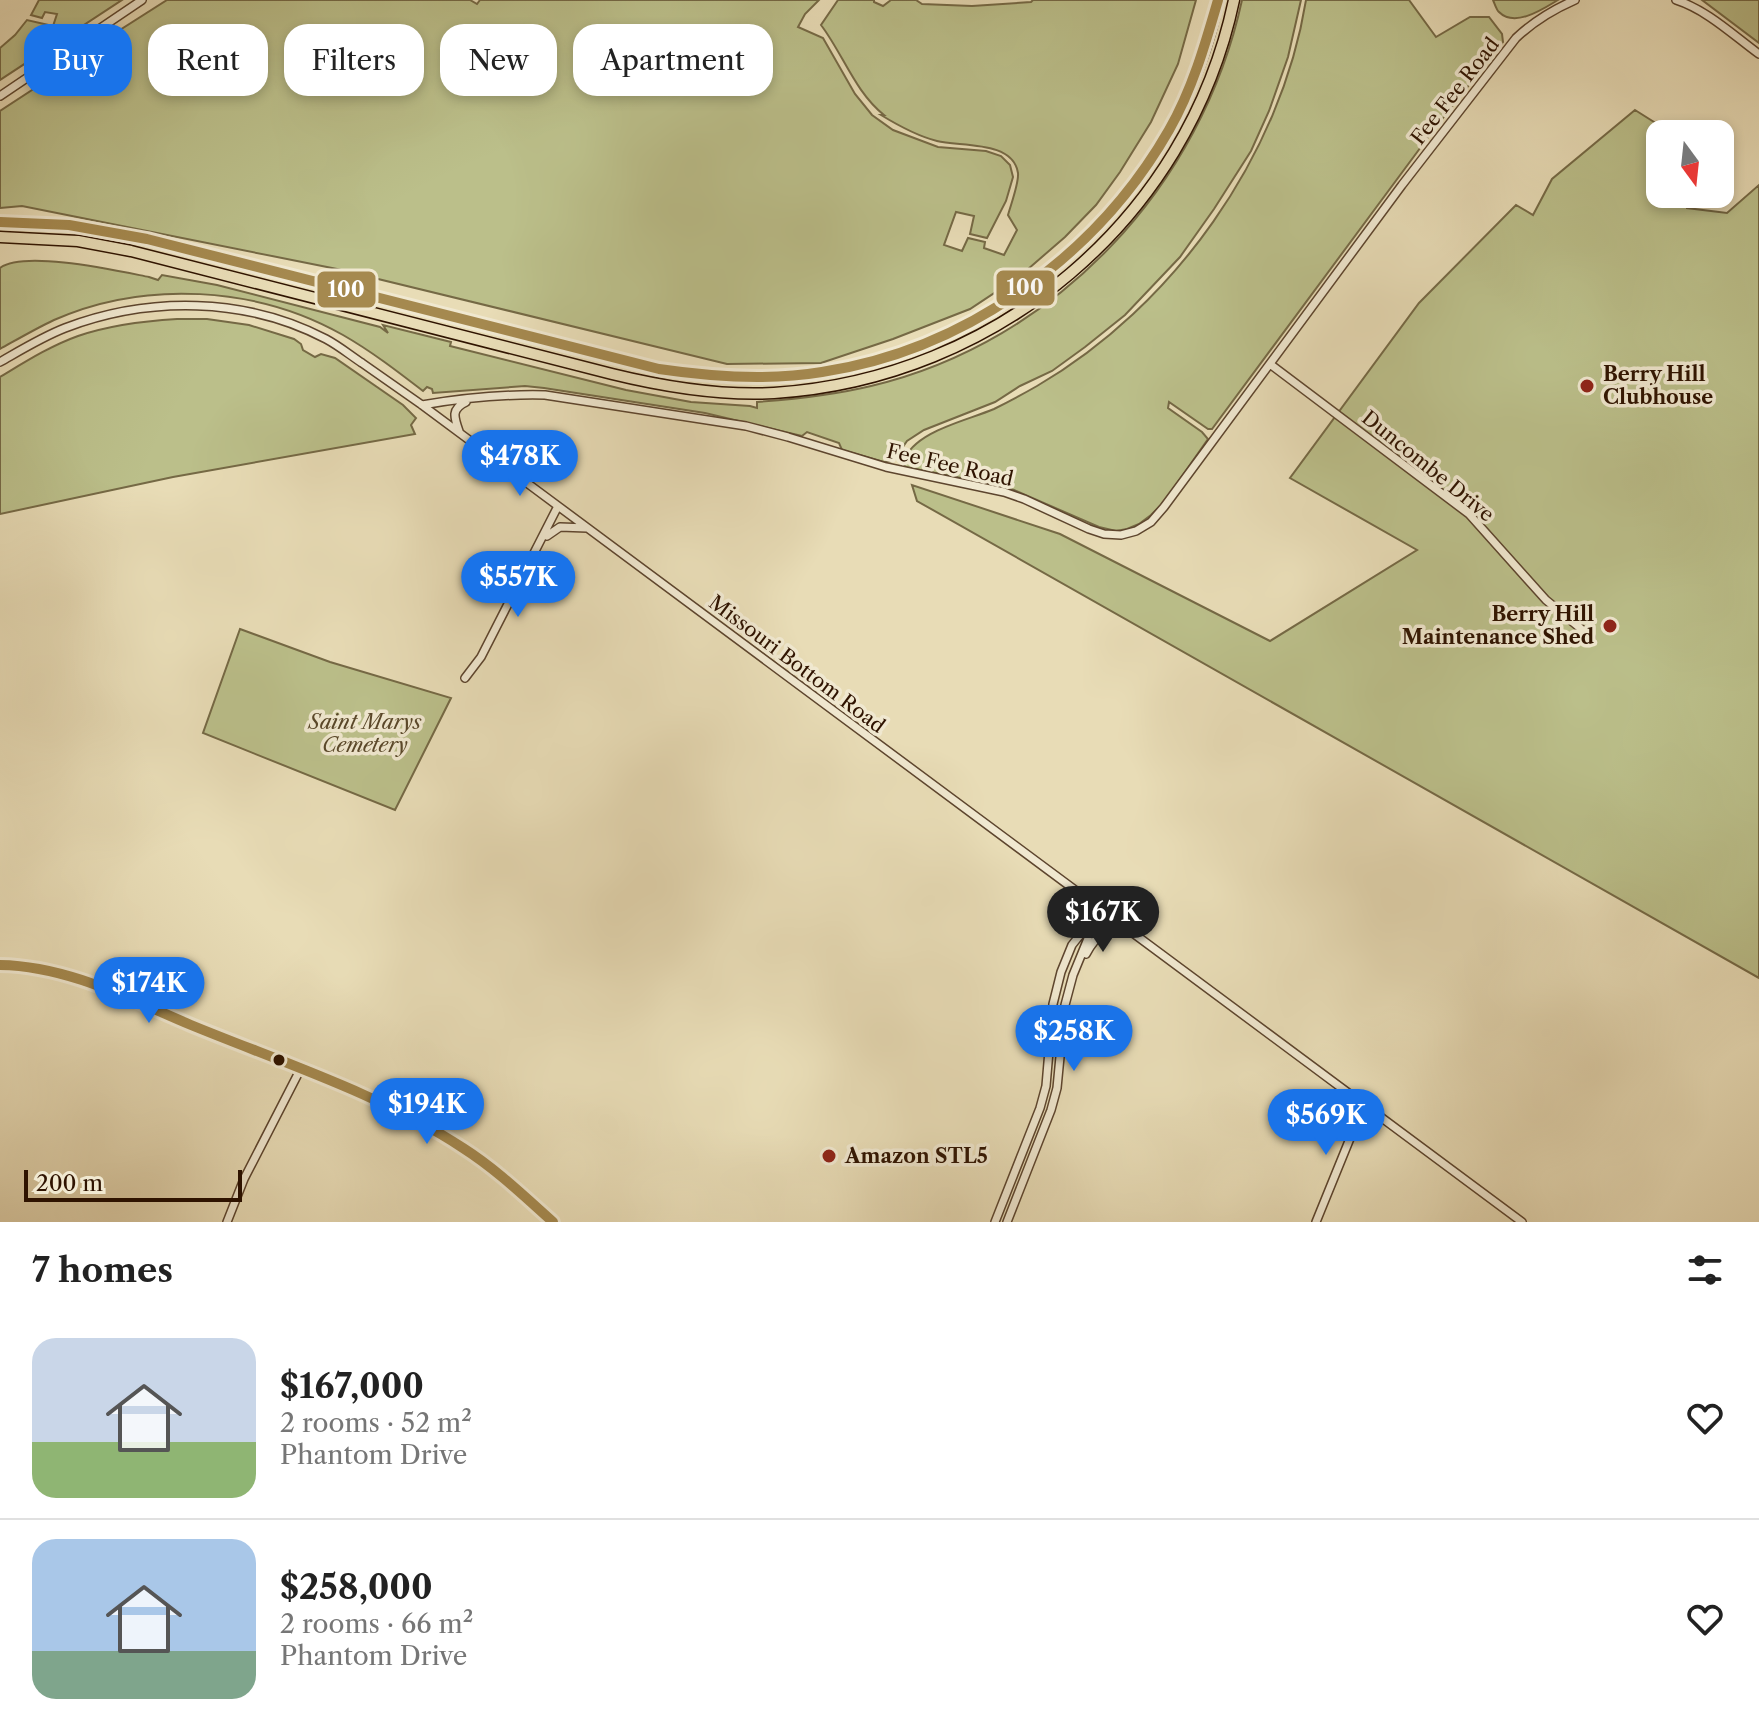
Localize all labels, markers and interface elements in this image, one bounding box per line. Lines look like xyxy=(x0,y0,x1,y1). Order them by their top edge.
chip: Buy xyxy=(24,24,132,96)
chip: Rent xyxy=(148,24,268,96)
chip: Filters xyxy=(284,24,424,96)
chip: New xyxy=(440,24,557,96)
chip: Apartment xyxy=(573,24,773,96)
street label: Fee Fee Road xyxy=(1406,33,1504,149)
north arrow xyxy=(1646,120,1734,208)
map controls xyxy=(1646,120,1734,208)
line badge: 100 xyxy=(995,269,1056,307)
line badge: 100 xyxy=(316,270,377,309)
text: 100 xyxy=(1006,274,1044,301)
text: 100 xyxy=(327,276,365,303)
place label: Berry Hill Clubhouse xyxy=(1603,362,1713,409)
marker: Berry Hill Clubhouse xyxy=(1578,377,1596,395)
street label: Duncombe Drive xyxy=(1357,405,1499,527)
pin: $478K xyxy=(464,430,576,498)
street label: Fee Fee Road xyxy=(884,439,1016,491)
text: $478K xyxy=(480,440,560,472)
pin: $557K xyxy=(462,551,574,619)
text: $557K xyxy=(479,561,557,593)
street label: Missouri Bottom Road xyxy=(704,590,890,738)
place label: Berry Hill Maintenance Shed xyxy=(1402,602,1595,649)
marker: Berry Hill Maintenance Shed xyxy=(1601,617,1619,635)
park label: Saint Marys Cemetery xyxy=(308,710,422,757)
pin: $167K xyxy=(1047,886,1159,954)
text: $167K xyxy=(1065,896,1141,928)
pin: $174K xyxy=(93,957,205,1025)
text: $174K xyxy=(111,967,187,999)
pin: $258K xyxy=(1018,1005,1130,1073)
text: $258K xyxy=(1033,1015,1115,1047)
unlabelled marker xyxy=(271,1052,287,1068)
pin: $194K xyxy=(371,1078,483,1146)
text: $194K xyxy=(388,1088,466,1120)
pin: $569K xyxy=(1270,1089,1382,1157)
text: $569K xyxy=(1286,1099,1366,1131)
place label: Amazon STL5 xyxy=(844,1144,988,1168)
marker: Amazon STL5 xyxy=(820,1147,838,1165)
scale bar xyxy=(24,1166,242,1202)
text: 200 m xyxy=(36,1170,103,1197)
icon: filters xyxy=(1683,1248,1727,1292)
text: 7 homes xyxy=(32,1249,173,1291)
text: $167,000 xyxy=(280,1365,424,1407)
icon: home xyxy=(96,1370,192,1466)
icon: heart xyxy=(1683,1396,1727,1440)
text: 2 rooms · 52 m² xyxy=(280,1407,472,1439)
text: Phantom Drive xyxy=(280,1439,467,1471)
text: $258,000 xyxy=(280,1566,433,1608)
icon: home xyxy=(96,1571,192,1667)
icon: heart xyxy=(1683,1597,1727,1641)
text: 2 rooms · 66 m² xyxy=(280,1608,473,1640)
text: Phantom Drive xyxy=(280,1640,467,1672)

